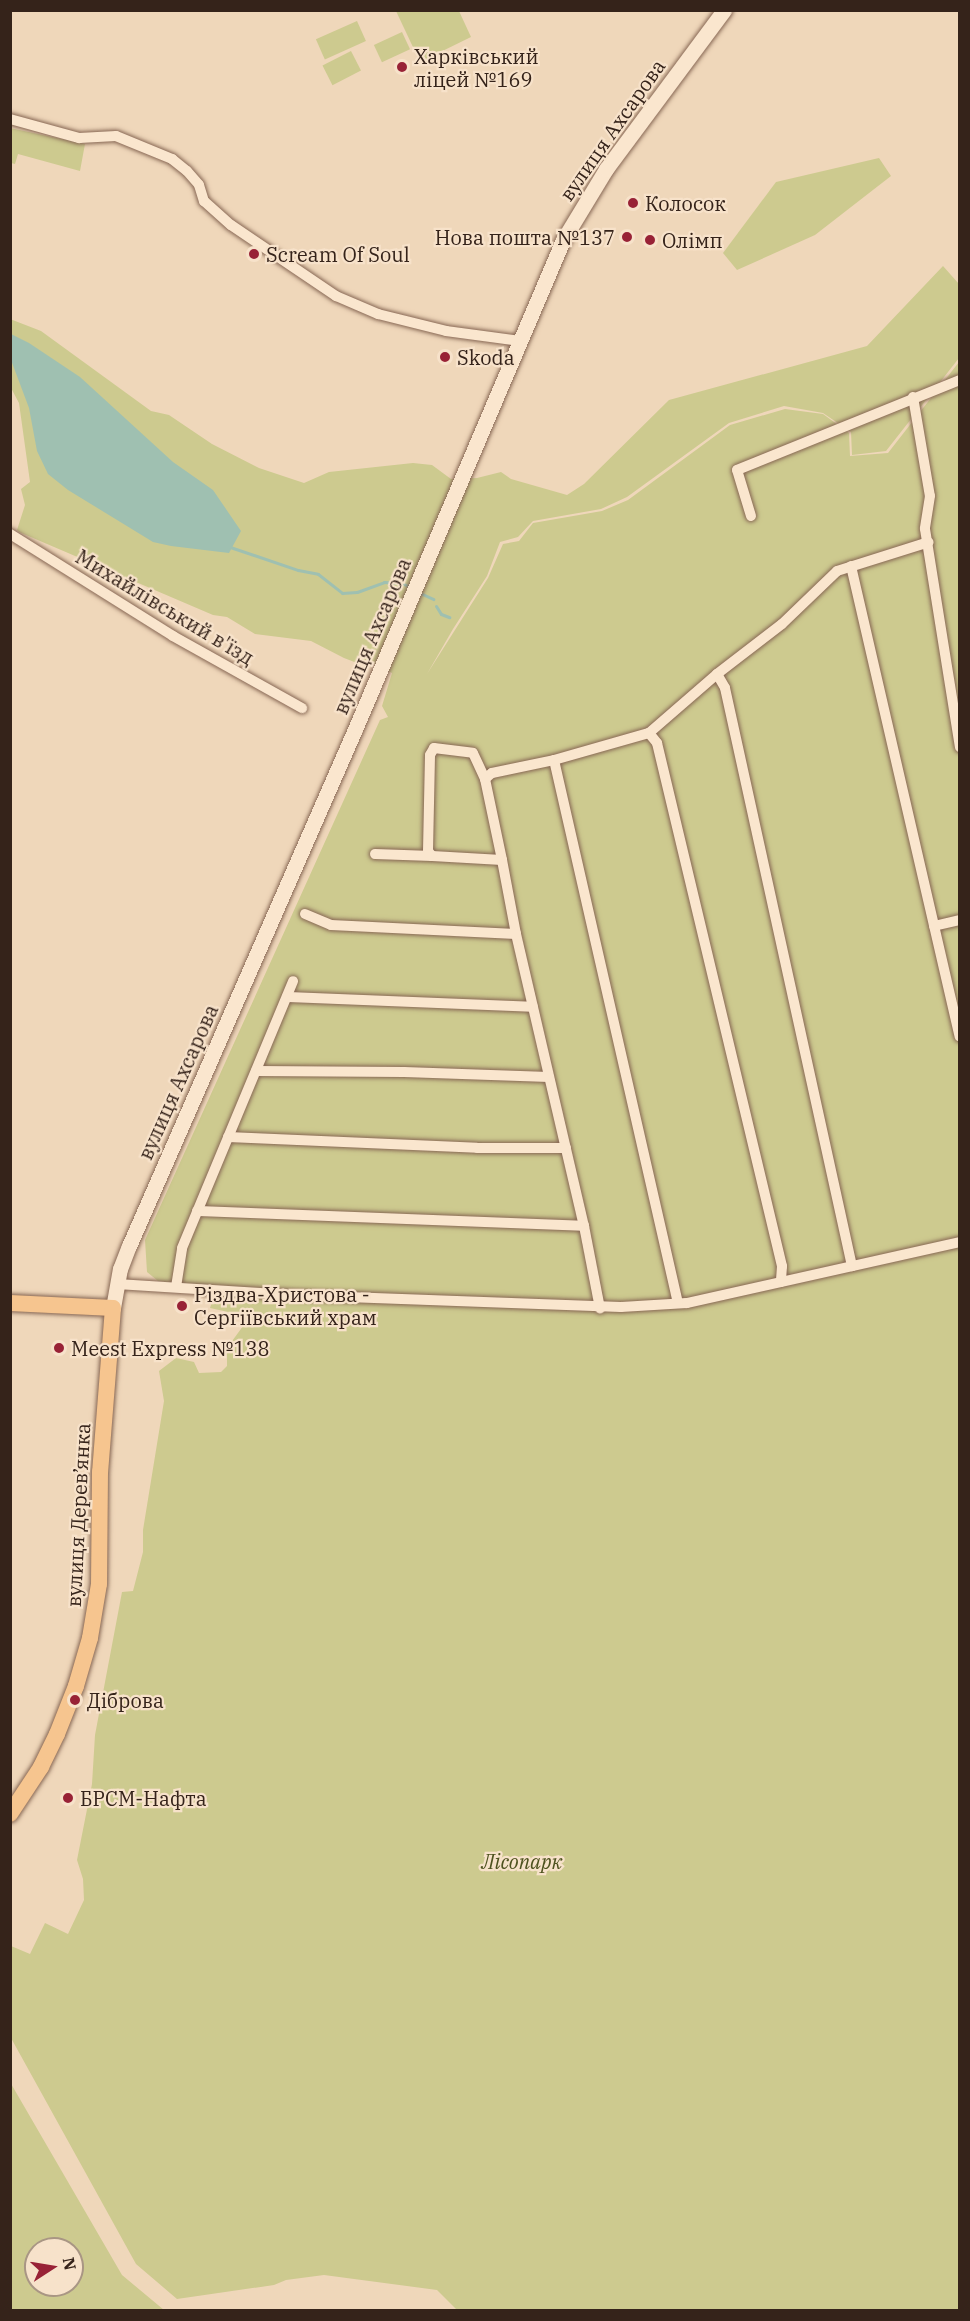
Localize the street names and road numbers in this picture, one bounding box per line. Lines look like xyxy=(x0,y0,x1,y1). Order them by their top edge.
street label: вулиця Ахсарова xyxy=(554,55,670,205)
street label: Михайлівський в'їзд xyxy=(72,544,258,670)
street label: вулиця Ахсарова xyxy=(328,554,416,718)
street label: вулиця Ахсарова xyxy=(133,1001,223,1163)
street label: вулиця Дерев’янка xyxy=(61,1422,95,1608)

